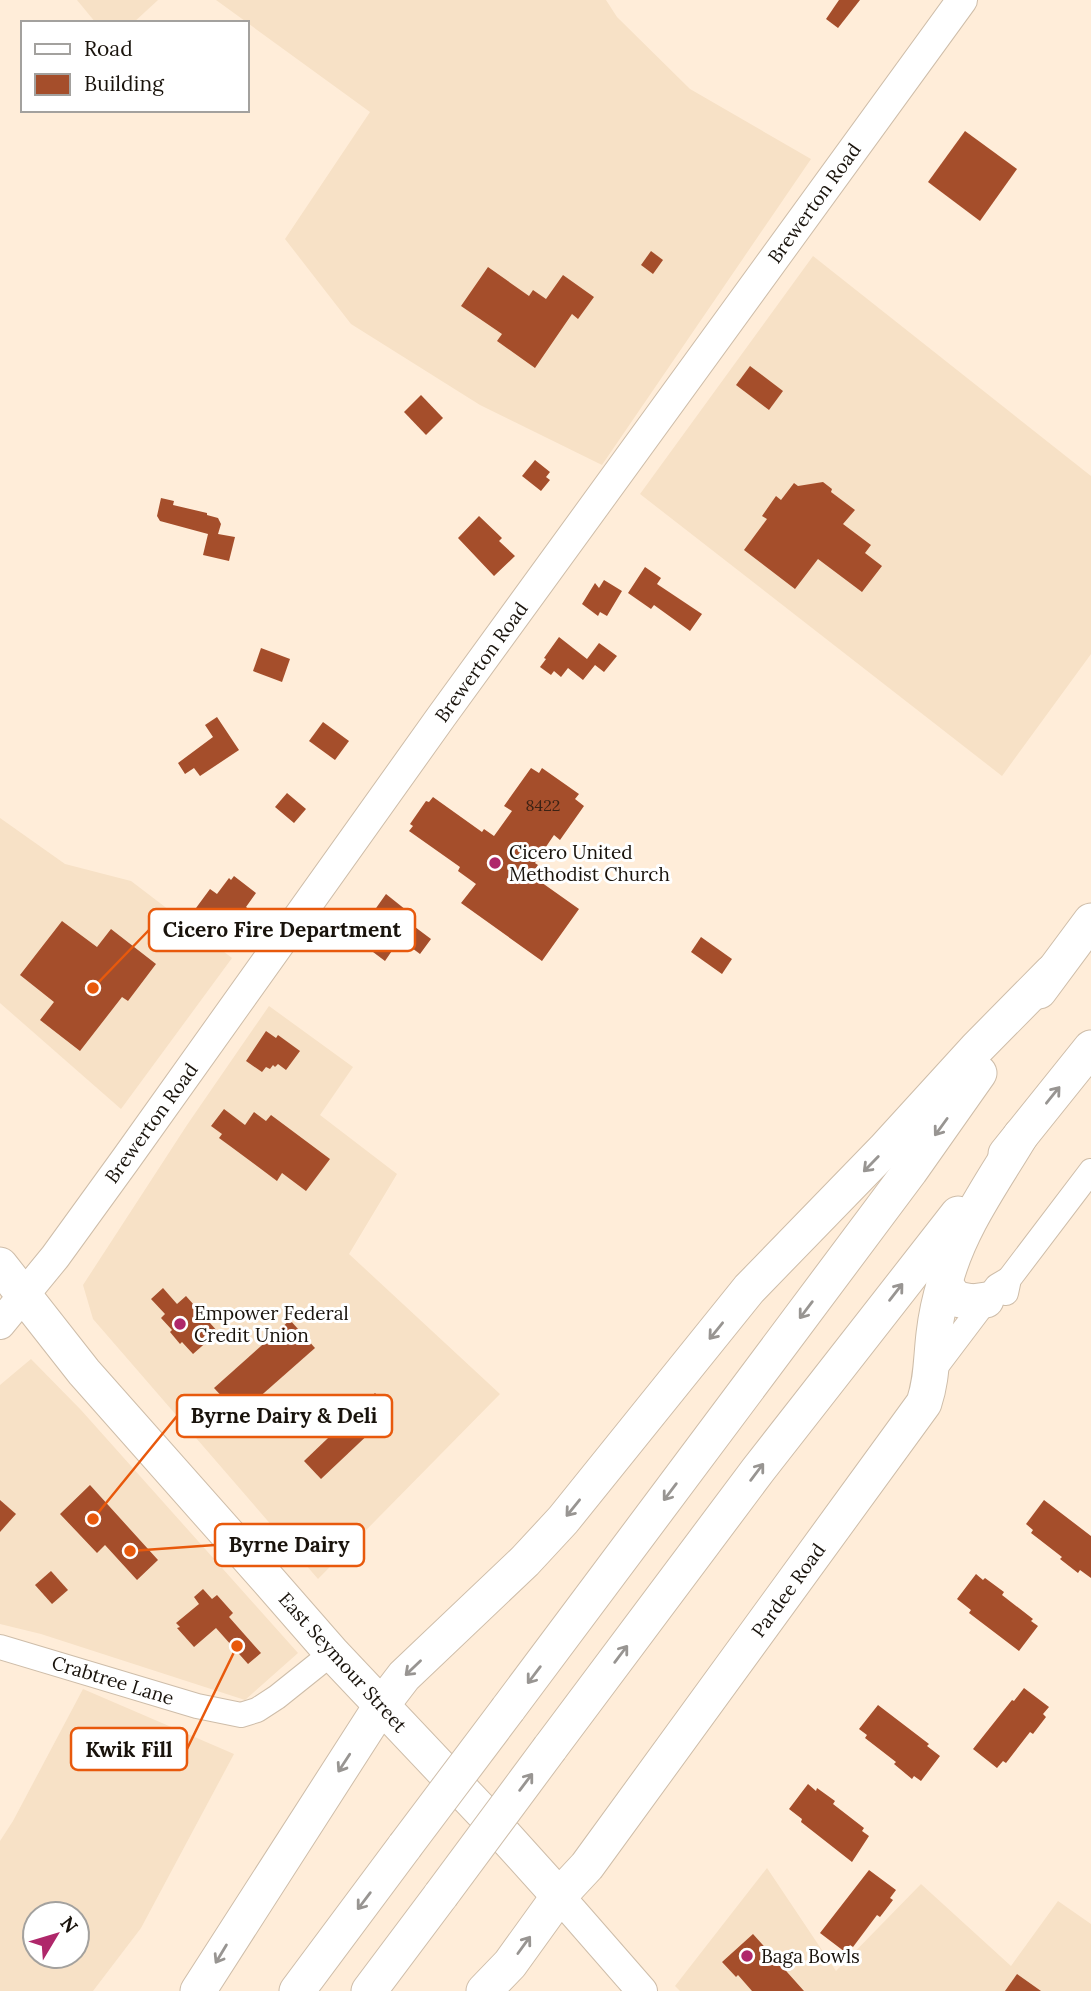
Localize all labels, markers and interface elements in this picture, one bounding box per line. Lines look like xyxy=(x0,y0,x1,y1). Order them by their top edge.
legend xyxy=(21,21,248,112)
text: Road xyxy=(84,35,133,62)
text: Building xyxy=(84,70,164,97)
street label: Brewerton Road xyxy=(762,138,866,268)
street label: Brewerton Road xyxy=(429,597,533,727)
house number: 8422 xyxy=(526,795,560,815)
place label: Cicero United Methodist Church xyxy=(509,840,670,886)
marker: Cicero United Methodist Church xyxy=(487,855,503,871)
callout: Cicero Fire Department xyxy=(149,909,415,951)
text: Cicero Fire Department xyxy=(163,916,401,943)
street label: Brewerton Road xyxy=(99,1058,203,1188)
one-way arrow xyxy=(1046,1087,1061,1105)
one-way arrow xyxy=(934,1117,948,1136)
one-way arrow xyxy=(862,1155,879,1172)
one-way arrow xyxy=(889,1284,904,1302)
one-way arrow xyxy=(798,1300,813,1319)
place label: Empower Federal Credit Union xyxy=(194,1301,349,1347)
marker: Empower Federal Credit Union xyxy=(172,1316,188,1332)
one-way arrow xyxy=(708,1321,724,1339)
callout: Byrne Dairy & Deli xyxy=(177,1395,392,1437)
text: Byrne Dairy & Deli xyxy=(191,1402,378,1429)
one-way arrow xyxy=(749,1463,764,1482)
one-way arrow xyxy=(662,1483,677,1501)
one-way arrow xyxy=(565,1498,581,1516)
callout: Byrne Dairy xyxy=(215,1524,364,1566)
text: Byrne Dairy xyxy=(228,1531,350,1558)
street label: Pardee Road xyxy=(746,1538,830,1642)
street label: East Seymour Street xyxy=(274,1587,413,1738)
one-way arrow xyxy=(613,1646,628,1664)
street label: Crabtree Lane xyxy=(49,1650,177,1710)
one-way arrow xyxy=(404,1660,422,1676)
one-way arrow xyxy=(526,1665,541,1684)
callout: Kwik Fill xyxy=(71,1728,187,1770)
text: Kwik Fill xyxy=(85,1736,173,1763)
one-way arrow xyxy=(337,1753,351,1772)
one-way arrow xyxy=(518,1773,533,1791)
one-way arrow xyxy=(357,1891,372,1909)
north arrow xyxy=(21,1900,91,1970)
text: N xyxy=(55,1911,84,1938)
one-way arrow xyxy=(517,1936,531,1955)
one-way arrow xyxy=(213,1944,227,1964)
place label: Baga Bowls xyxy=(761,1944,860,1968)
marker: Baga Bowls xyxy=(739,1948,755,1964)

